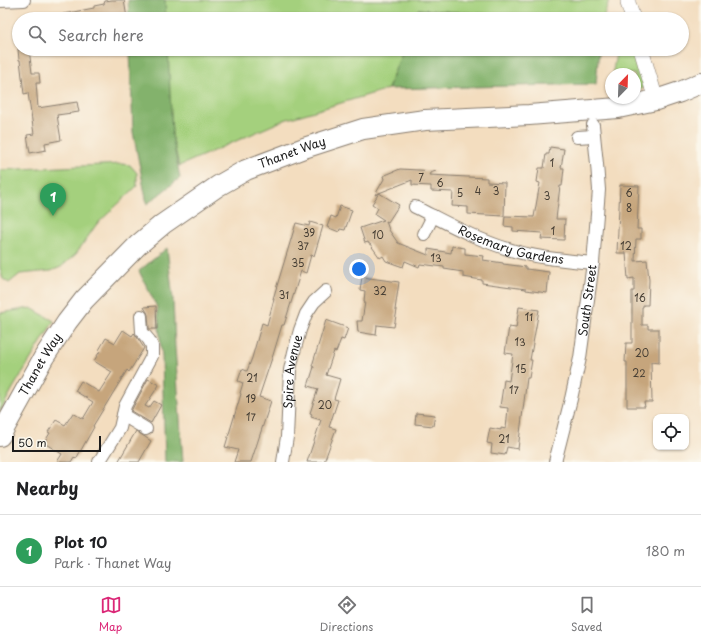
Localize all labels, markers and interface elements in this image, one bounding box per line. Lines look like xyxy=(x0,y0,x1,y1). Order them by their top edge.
search box xyxy=(12,12,689,56)
icon: search xyxy=(26,23,48,45)
text: Search here xyxy=(58,23,144,46)
north arrow xyxy=(605,68,641,104)
street label: Thanet Way xyxy=(255,132,328,173)
house number: 1 xyxy=(550,155,554,170)
house number: 7 xyxy=(418,170,424,185)
house number: 6 xyxy=(436,175,444,190)
pin: 1 xyxy=(40,183,66,216)
house number: 4 xyxy=(475,183,482,198)
house number: 3 xyxy=(493,183,499,198)
house number: 5 xyxy=(457,185,463,200)
house number: 6 xyxy=(625,185,633,200)
house number: 3 xyxy=(544,188,550,203)
house number: 8 xyxy=(626,200,632,215)
street label: Rosemary Gardens xyxy=(455,220,565,268)
house number: 1 xyxy=(551,223,555,238)
house number: 39 xyxy=(303,225,315,240)
house number: 10 xyxy=(372,227,384,242)
house number: 37 xyxy=(297,238,310,253)
house number: 12 xyxy=(620,238,632,253)
house number: 13 xyxy=(430,250,442,265)
house number: 35 xyxy=(292,255,304,270)
your location xyxy=(349,259,369,279)
street label: South Street xyxy=(573,263,601,337)
house number: 32 xyxy=(373,283,387,298)
house number: 31 xyxy=(279,287,289,302)
house number: 16 xyxy=(634,290,646,305)
house number: 11 xyxy=(525,309,533,324)
street label: Thanet Way xyxy=(14,329,66,399)
street label: Spire Avenue xyxy=(278,332,306,409)
house number: 13 xyxy=(514,334,526,349)
house number: 20 xyxy=(635,345,649,360)
house number: 15 xyxy=(516,361,526,376)
house number: 22 xyxy=(632,365,646,380)
house number: 21 xyxy=(246,370,258,385)
house number: 17 xyxy=(509,382,520,397)
house number: 19 xyxy=(246,391,256,406)
house number: 20 xyxy=(318,397,332,412)
house number: 17 xyxy=(246,409,257,424)
map controls xyxy=(653,414,689,450)
button: locate xyxy=(653,414,689,450)
house number: 21 xyxy=(498,431,510,446)
scale bar xyxy=(12,434,101,453)
text: 50 m xyxy=(18,434,47,451)
text: Nearby xyxy=(16,475,78,501)
text: Plot 10 xyxy=(54,530,107,553)
text: 1 xyxy=(26,541,32,560)
text: 180 m xyxy=(646,541,685,560)
text: Park · Thanet Way xyxy=(54,553,171,572)
tab: Map xyxy=(99,594,122,635)
tab: Directions xyxy=(320,594,373,635)
tab: Saved xyxy=(571,594,602,635)

